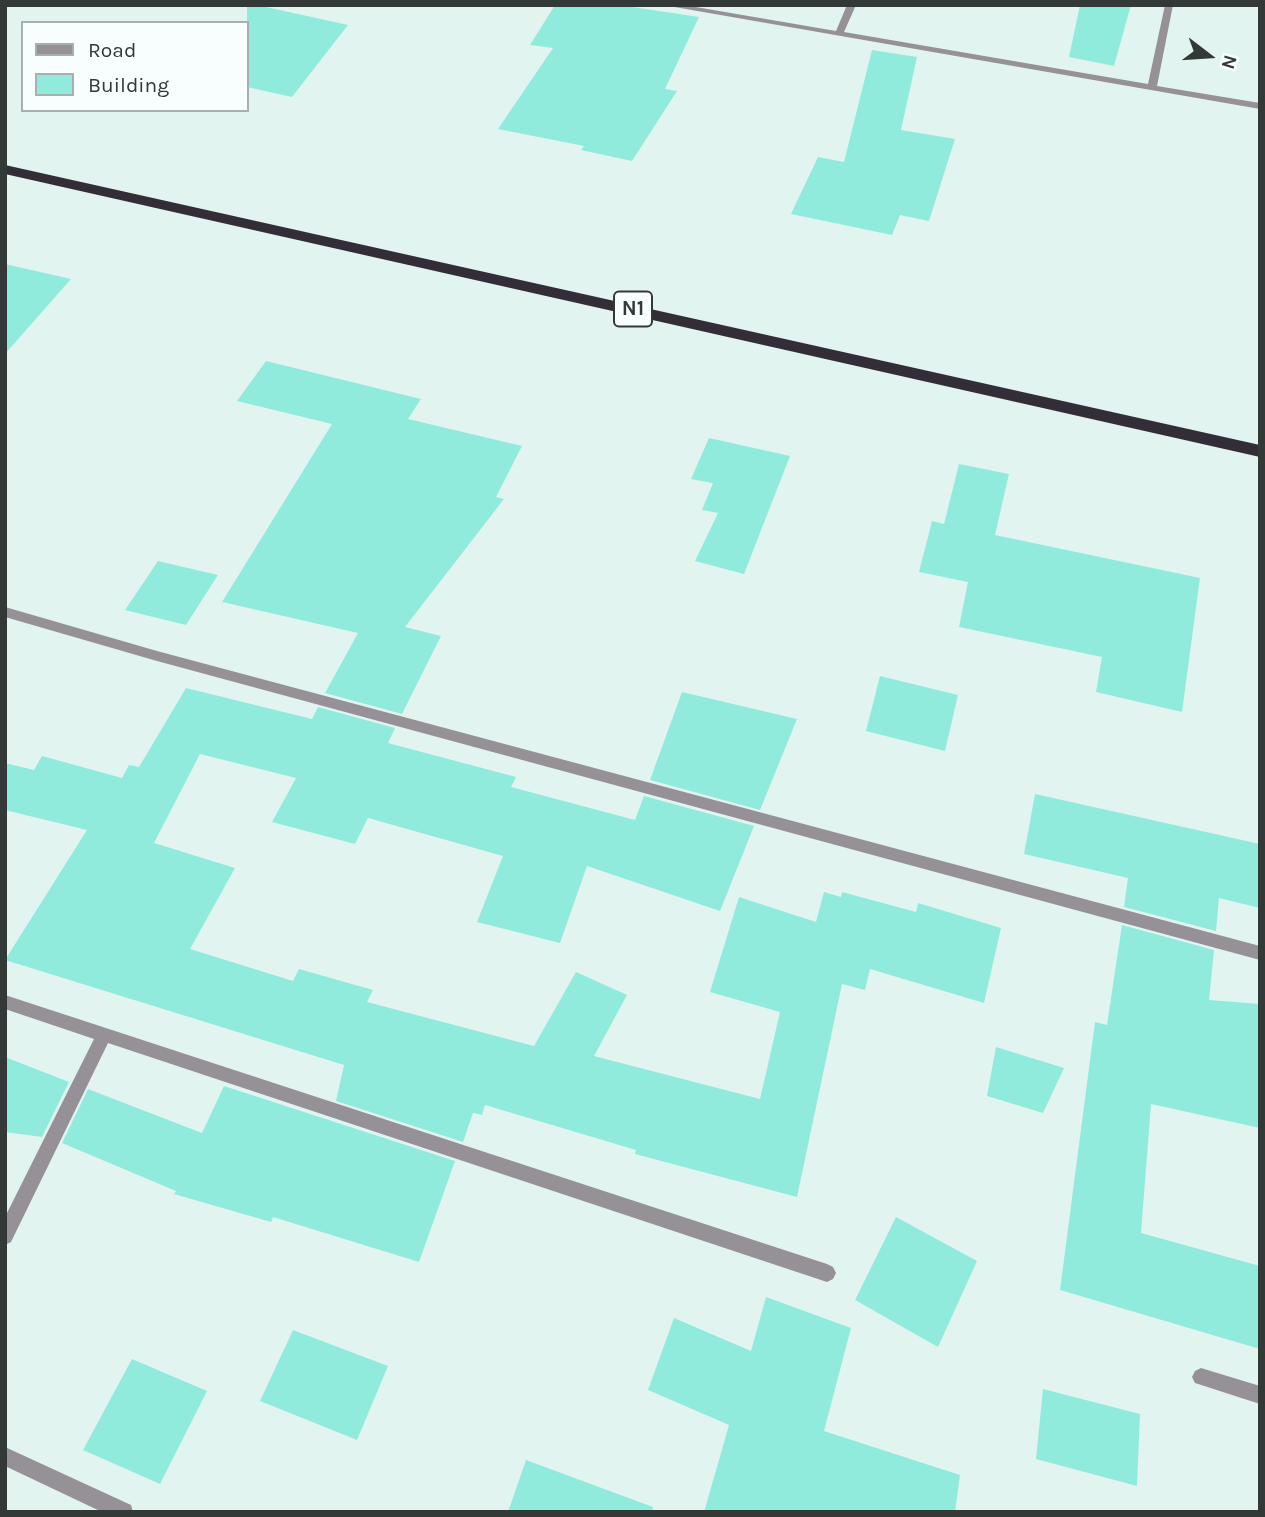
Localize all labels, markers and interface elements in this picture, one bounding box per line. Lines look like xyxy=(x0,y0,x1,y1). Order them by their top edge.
legend xyxy=(21,21,248,112)
north arrow xyxy=(1174,21,1244,91)
text: Road xyxy=(88,38,136,62)
text: N xyxy=(1217,52,1242,72)
text: Building xyxy=(88,73,169,97)
road number: N1 xyxy=(614,292,652,326)

